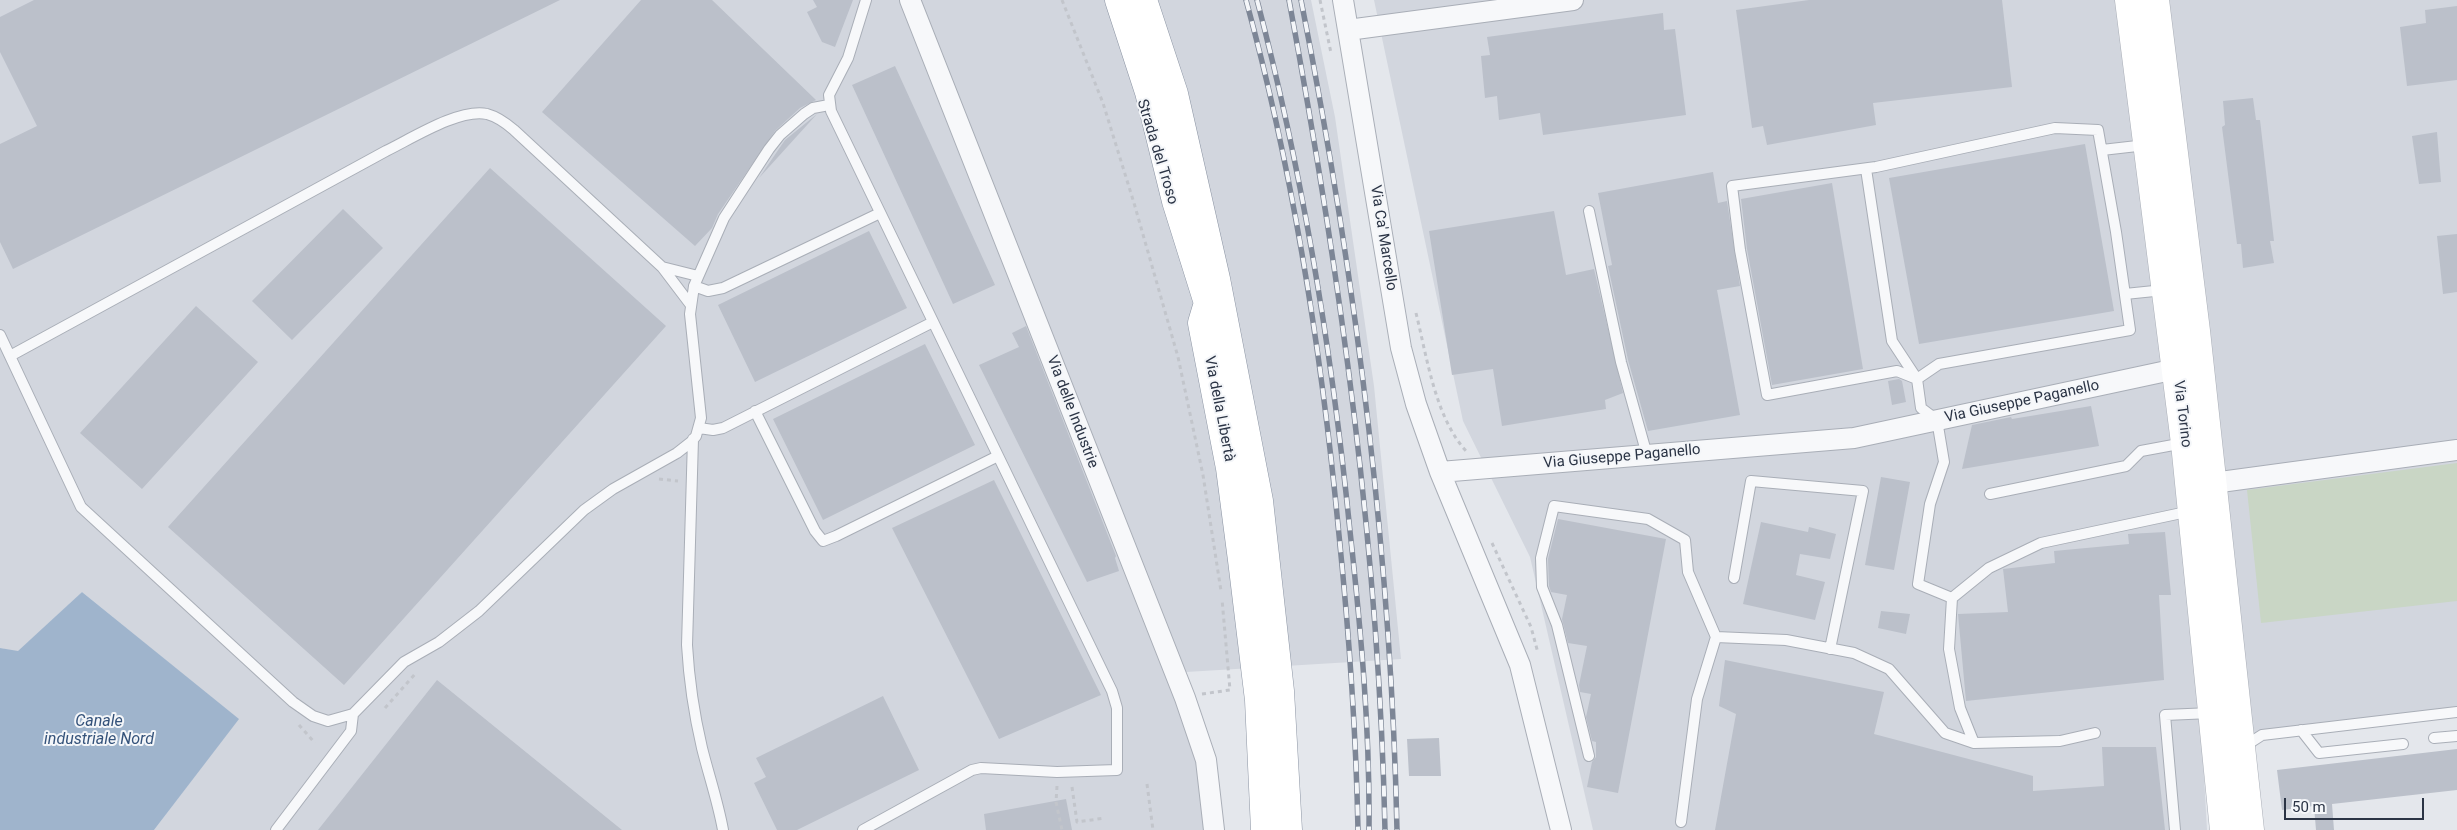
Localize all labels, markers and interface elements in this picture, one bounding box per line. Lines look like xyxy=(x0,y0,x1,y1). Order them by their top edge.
street label: Strada del Troso xyxy=(1132,97,1182,207)
street label: Via Ca' Marcello xyxy=(1366,184,1400,292)
street label: Via delle Industrie xyxy=(1042,353,1102,471)
street label: Via della Libertà xyxy=(1200,355,1238,463)
street label: Via Giuseppe Paganello xyxy=(1943,377,2101,427)
street label: Via Torino xyxy=(2169,379,2195,449)
street label: Via Giuseppe Paganello xyxy=(1543,441,1701,473)
water label: Canale industriale Nord xyxy=(44,712,154,750)
scale bar xyxy=(2287,788,2427,820)
text: 50 m xyxy=(2292,798,2326,816)

